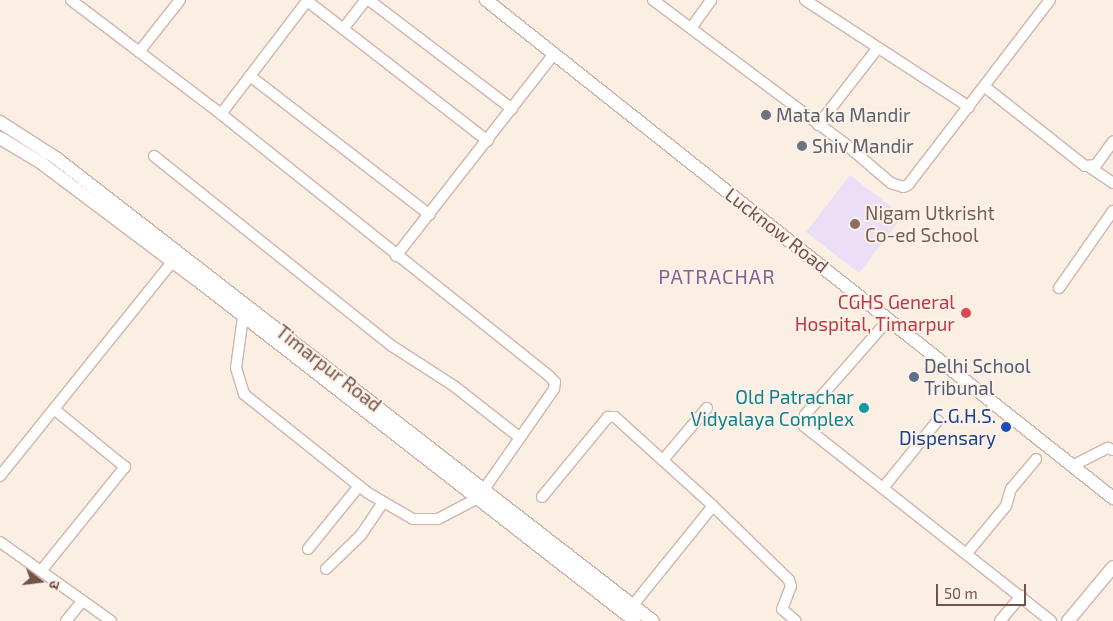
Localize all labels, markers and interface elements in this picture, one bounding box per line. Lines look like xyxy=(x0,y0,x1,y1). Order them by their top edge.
place label: Mata ka Mandir xyxy=(776,104,911,126)
marker: Mata ka Mandir xyxy=(760,109,772,121)
place label: Shiv Mandir xyxy=(812,135,914,157)
marker: Shiv Mandir xyxy=(796,140,808,152)
street label: Lucknow Road xyxy=(721,183,833,277)
place label: Nigam Utkrisht Co-ed School xyxy=(865,202,995,246)
marker: Nigam Utkrisht Co-ed School xyxy=(849,218,861,230)
district label: PATRACHAR xyxy=(657,264,777,288)
place label: CGHS General Hospital, Timarpur xyxy=(794,291,955,335)
marker: CGHS General Hospital, Timarpur xyxy=(959,306,973,320)
street label: Timarpur Road xyxy=(272,320,386,416)
place label: Delhi School Tribunal xyxy=(924,355,1031,399)
marker: Delhi School Tribunal xyxy=(908,371,920,383)
place label: Old Patrachar Vidyalaya Complex xyxy=(691,386,854,430)
marker: Old Patrachar Vidyalaya Complex xyxy=(858,402,870,414)
place label: C.G.H.S. Dispensary xyxy=(899,405,996,449)
marker: C.G.H.S. Dispensary xyxy=(1000,421,1012,433)
north arrow xyxy=(15,556,65,606)
scale bar xyxy=(938,574,1028,606)
text: उ xyxy=(46,579,64,591)
text: 50 m xyxy=(944,584,978,602)

